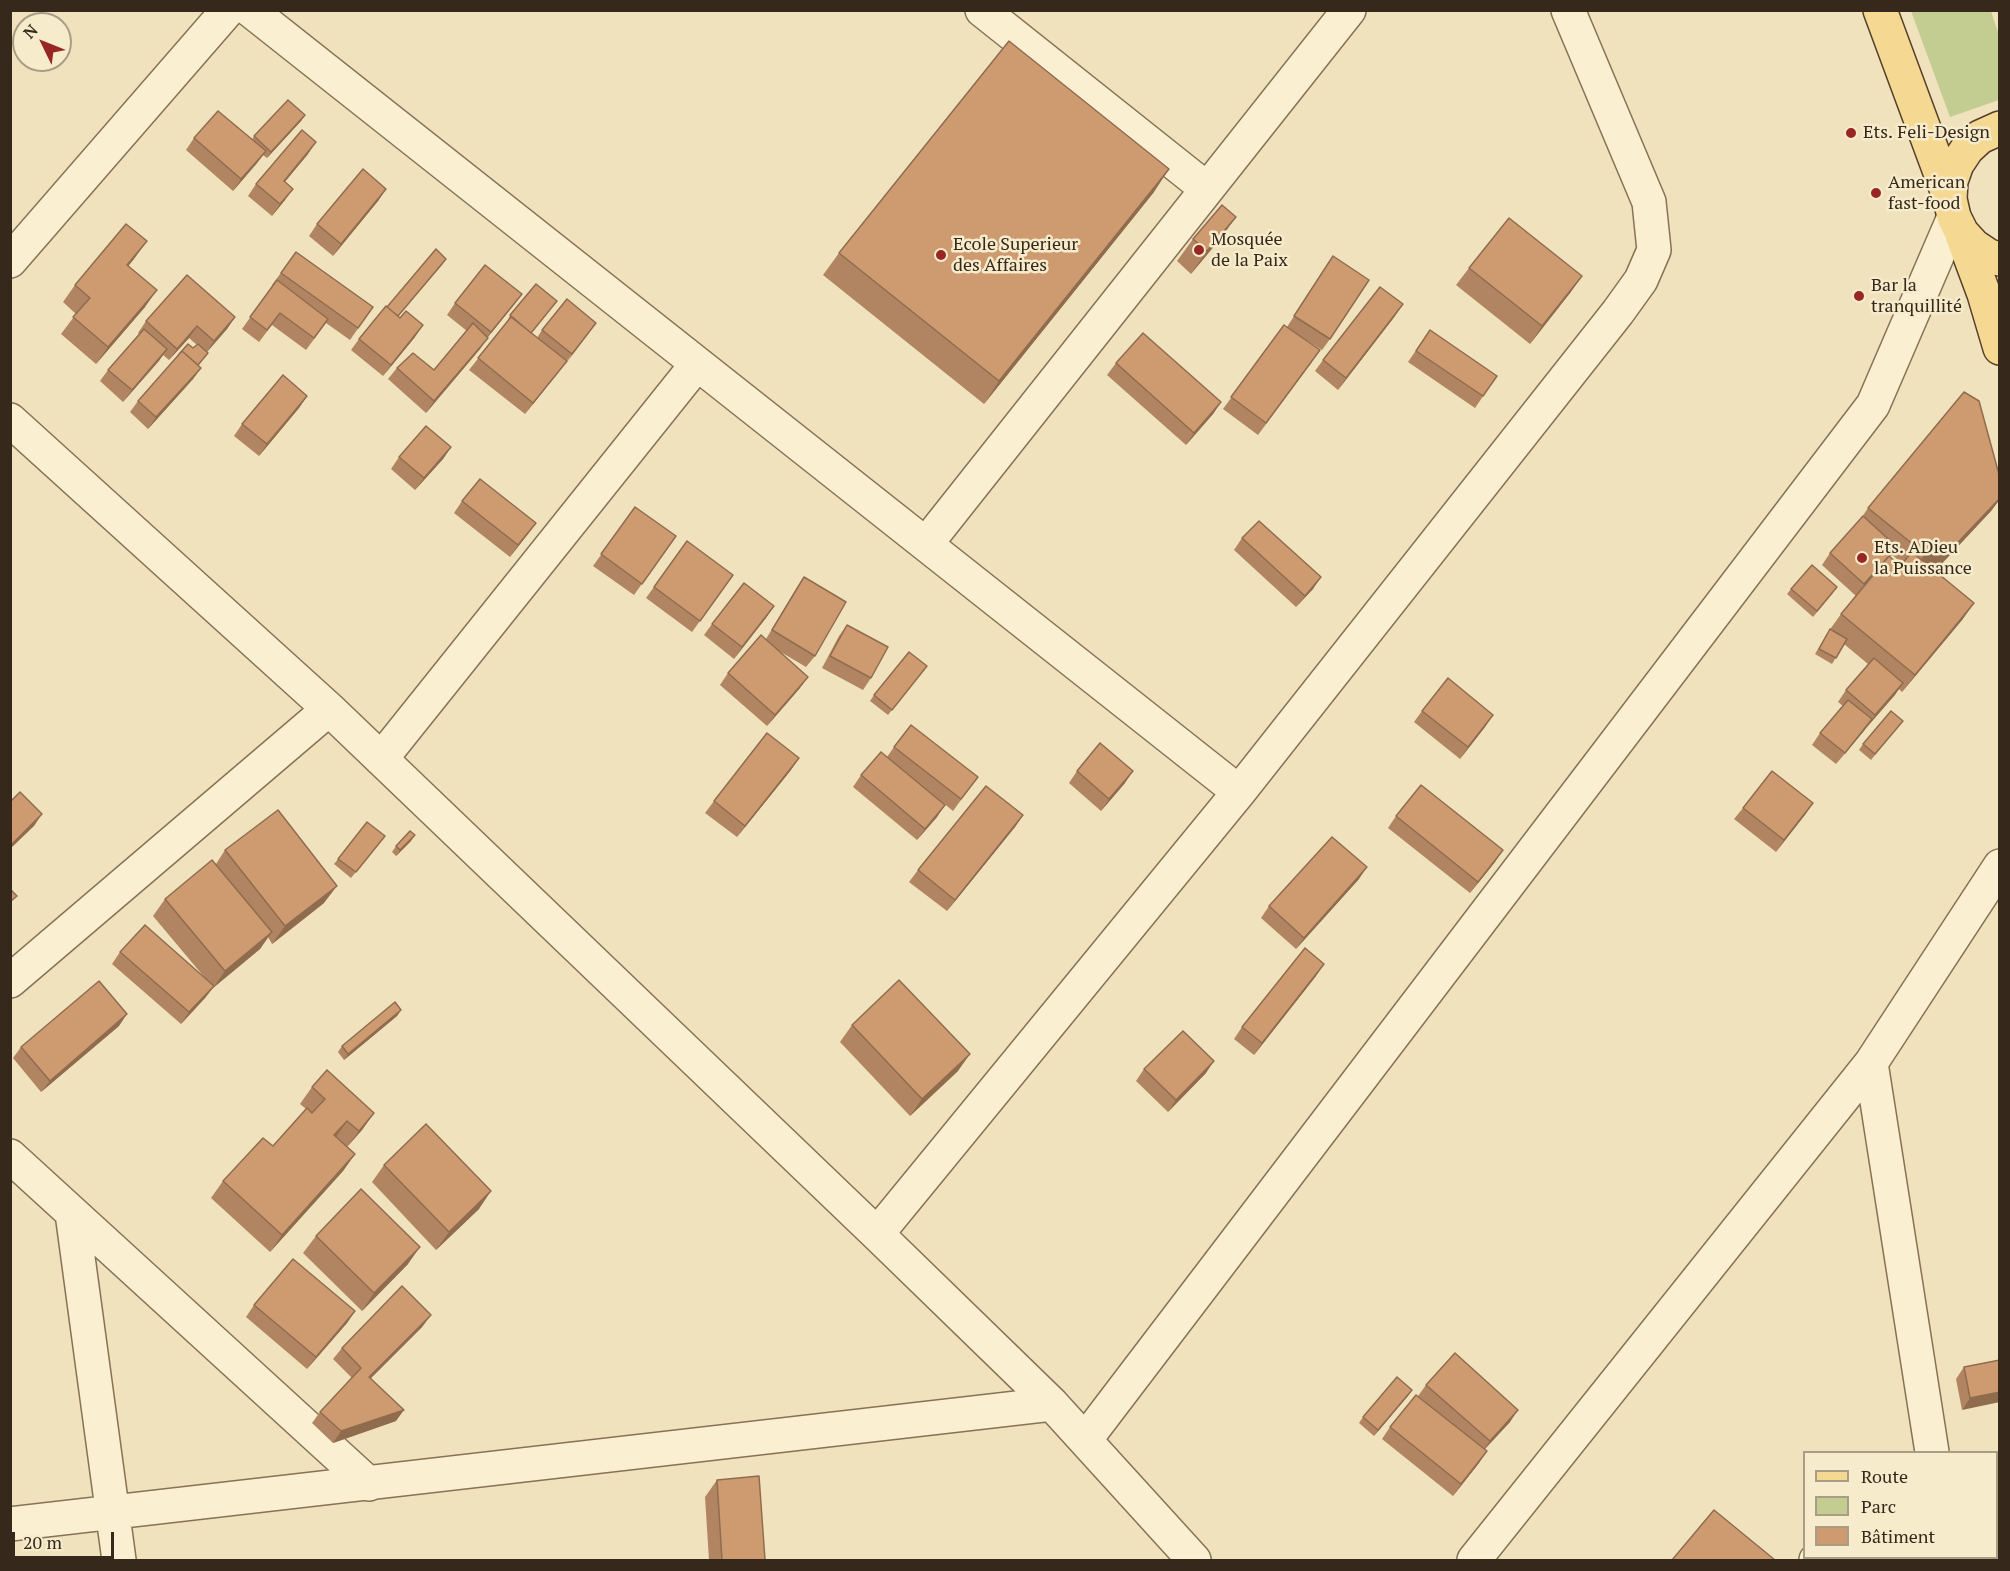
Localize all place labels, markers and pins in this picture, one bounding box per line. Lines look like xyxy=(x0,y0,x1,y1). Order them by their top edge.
place label: Ets. Feli-Design xyxy=(1863,122,1990,144)
marker: Ets. Feli-Design xyxy=(1844,126,1858,140)
place label: American fast-food xyxy=(1888,172,1965,214)
marker: American fast-food xyxy=(1869,186,1883,200)
place label: Mosquée de la Paix xyxy=(1211,229,1288,272)
place label: Ecole Superieur des Affaires xyxy=(953,234,1078,276)
marker: Mosquée de la Paix xyxy=(1192,243,1206,257)
marker: Ecole Superieur des Affaires xyxy=(934,248,948,262)
place label: Bar la tranquillité xyxy=(1871,275,1962,318)
marker: Bar la tranquillité xyxy=(1852,289,1866,303)
place label: Ets. ADieu la Puissance xyxy=(1874,537,1972,580)
marker: Ets. ADieu la Puissance xyxy=(1855,551,1869,565)

